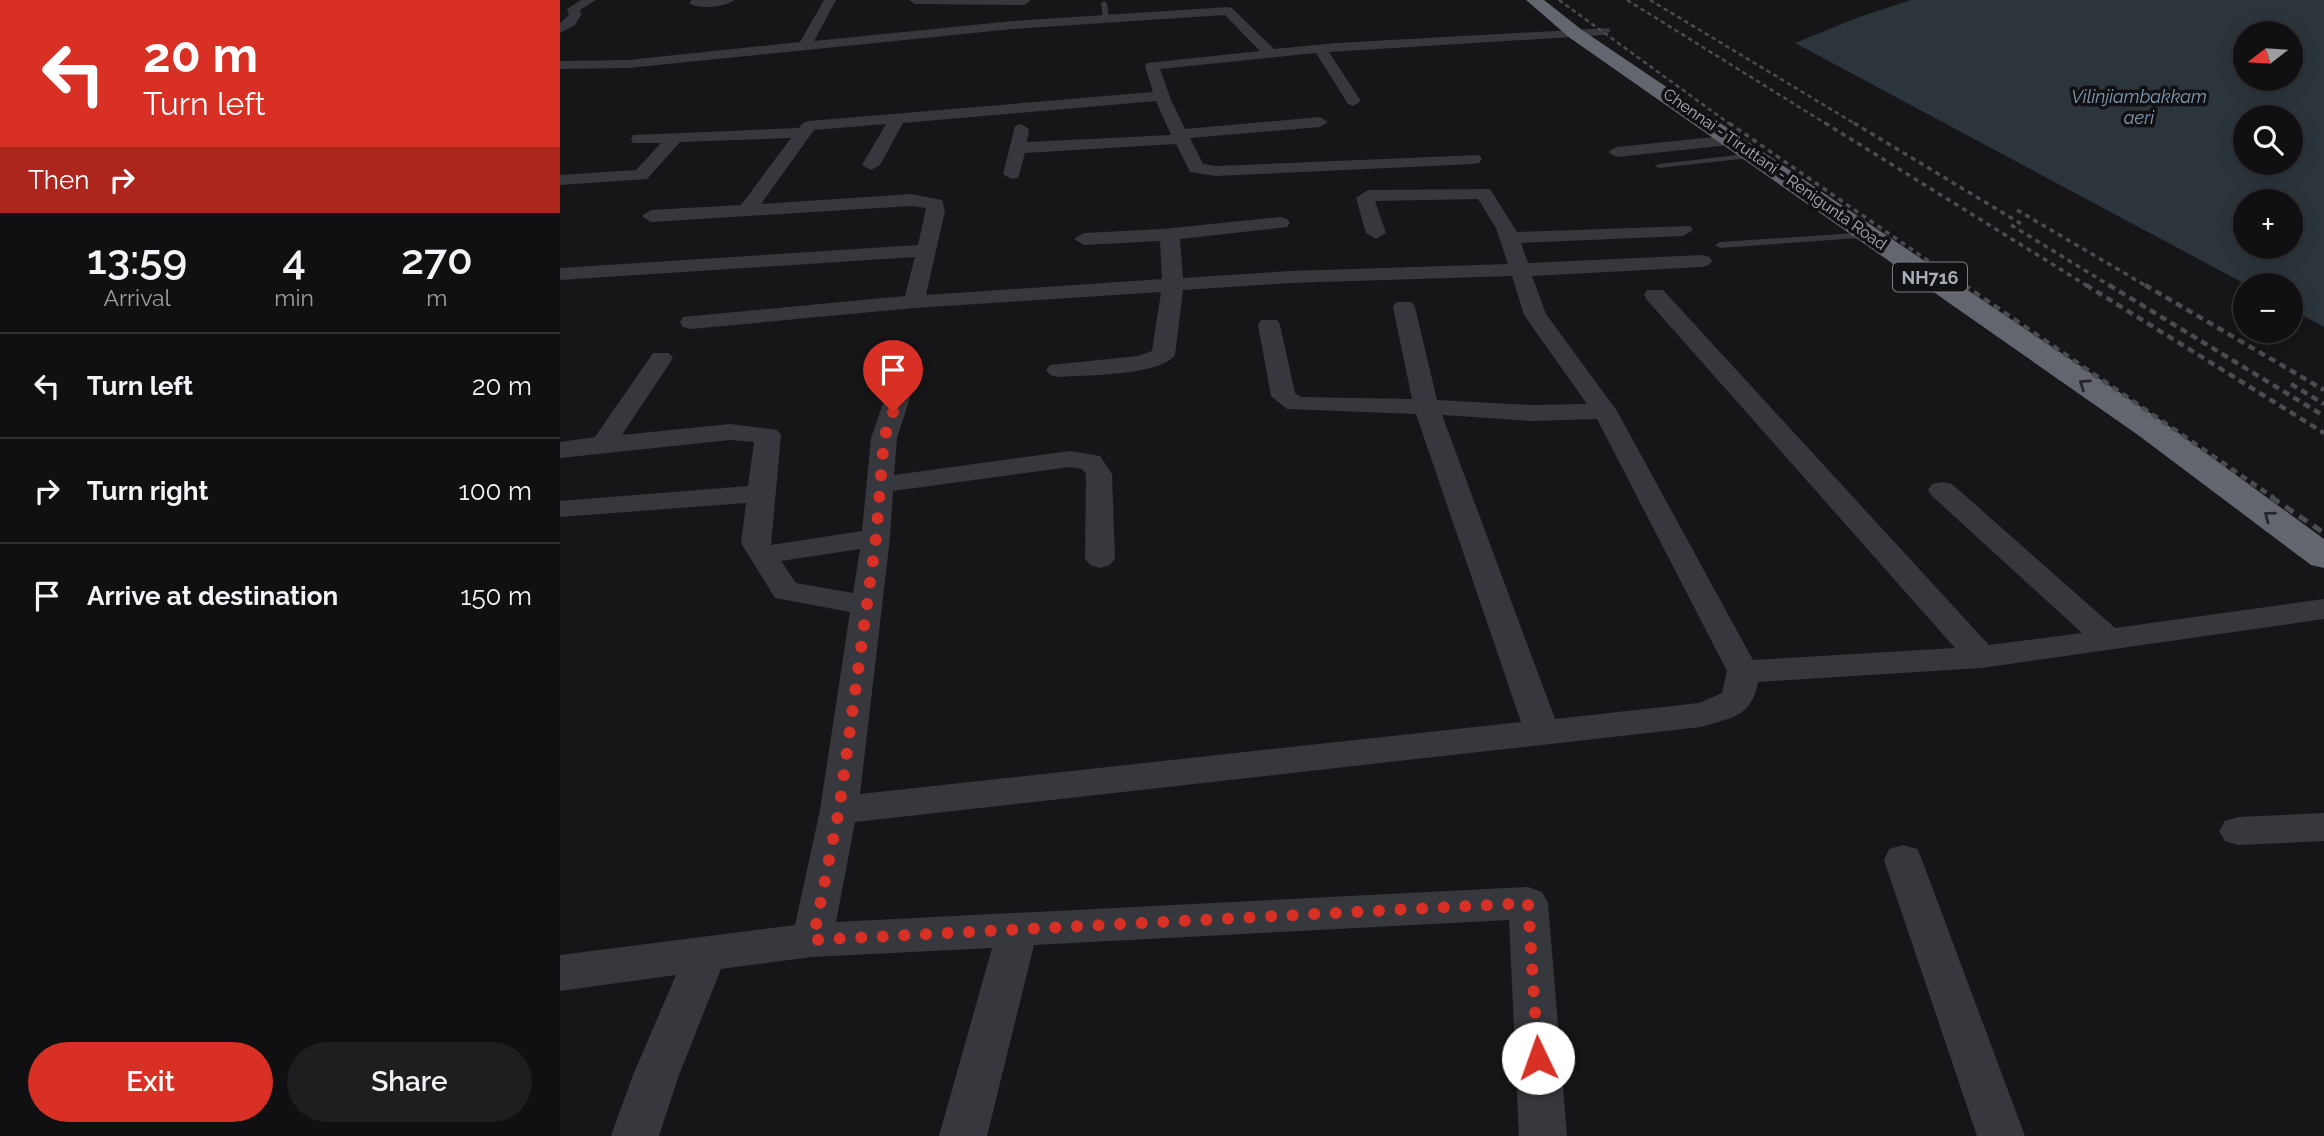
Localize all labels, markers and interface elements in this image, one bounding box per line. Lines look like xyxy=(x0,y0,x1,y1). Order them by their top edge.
north arrow xyxy=(2233,21,2303,91)
map controls xyxy=(2233,21,2303,343)
text: 20 m xyxy=(143,26,258,83)
icon: left xyxy=(28,28,119,119)
street label: Chennai - Tiruttani - Renigunta Road xyxy=(1660,84,1890,254)
text: Turn left xyxy=(143,85,265,122)
water label: Vilinjiambakkam aeri xyxy=(2071,86,2207,128)
button: search xyxy=(2233,105,2303,175)
icon: right xyxy=(103,161,141,199)
text: Then xyxy=(28,165,89,195)
button: + xyxy=(2233,189,2303,259)
text: 13:59 xyxy=(87,235,187,284)
text: 4 xyxy=(282,235,306,284)
text: 270 xyxy=(401,235,473,284)
road number: NH716 xyxy=(1893,262,1967,292)
button: − xyxy=(2233,273,2303,343)
text: Arrival xyxy=(103,284,171,311)
text: min xyxy=(274,284,314,311)
text: m xyxy=(426,284,447,311)
pin xyxy=(863,340,923,412)
icon: arrive xyxy=(874,351,912,389)
icon: left xyxy=(28,367,66,405)
text: Turn left xyxy=(87,371,193,401)
text: 20 m xyxy=(472,371,532,401)
one-way arrow xyxy=(2079,379,2092,392)
icon: right xyxy=(28,472,66,510)
text: Turn right xyxy=(87,476,208,506)
text: 100 m xyxy=(459,476,532,506)
one-way arrow xyxy=(2264,512,2277,525)
icon: arrive xyxy=(28,577,66,615)
text: Arrive at destination xyxy=(87,581,338,611)
text: 150 m xyxy=(460,581,532,611)
position arrow xyxy=(1501,1021,1575,1095)
button: Exit xyxy=(28,1042,273,1122)
button: Share xyxy=(287,1042,532,1122)

